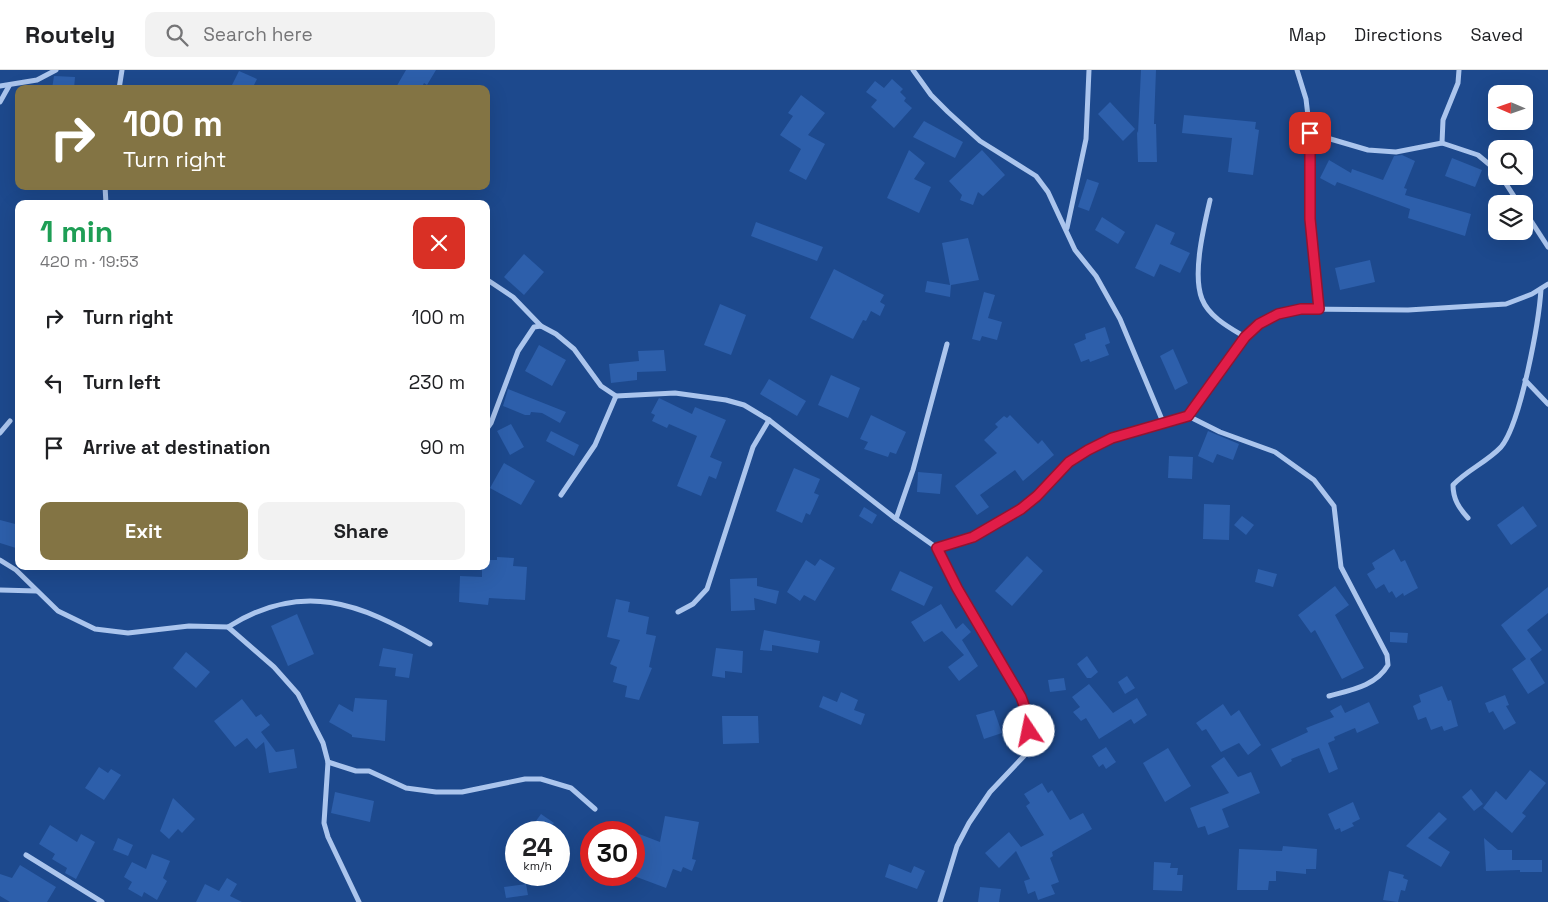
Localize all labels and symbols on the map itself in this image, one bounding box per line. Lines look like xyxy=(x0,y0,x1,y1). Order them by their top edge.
north arrow xyxy=(1488,85,1532,130)
pin xyxy=(1289,112,1331,154)
position arrow xyxy=(1002,704,1054,756)
speed limit sign: 30 xyxy=(580,821,645,886)

